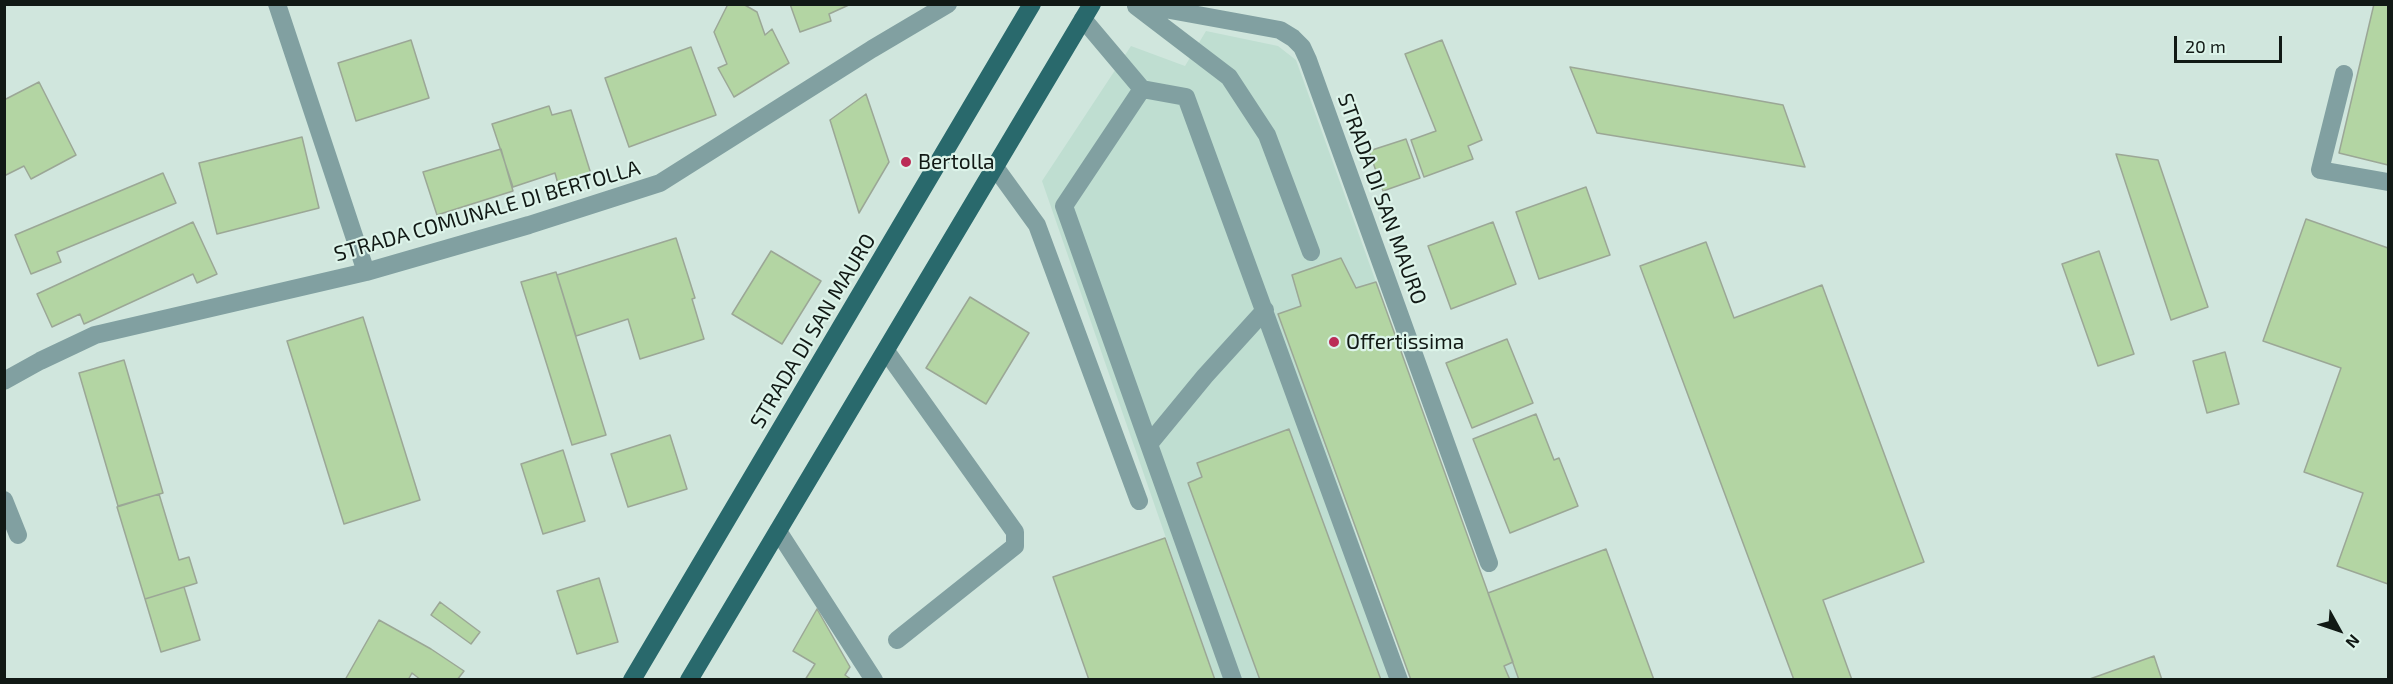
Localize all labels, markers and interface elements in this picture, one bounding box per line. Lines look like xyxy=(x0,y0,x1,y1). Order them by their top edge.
scale bar xyxy=(2177,24,2285,62)
text: 20 m xyxy=(2185,35,2226,57)
street label: STRADA DI SAN MAURO xyxy=(1332,90,1432,308)
place label: Bertolla xyxy=(918,149,995,175)
street label: STRADA COMUNALE DI BERTOLLA xyxy=(331,155,643,267)
marker: Bertolla xyxy=(899,155,913,169)
street label: STRADA DI SAN MAURO xyxy=(745,229,881,433)
place label: Offertissima xyxy=(1346,329,1464,355)
marker: Offertissima xyxy=(1327,335,1341,349)
north arrow xyxy=(2309,600,2369,660)
text: N xyxy=(2342,631,2364,652)

